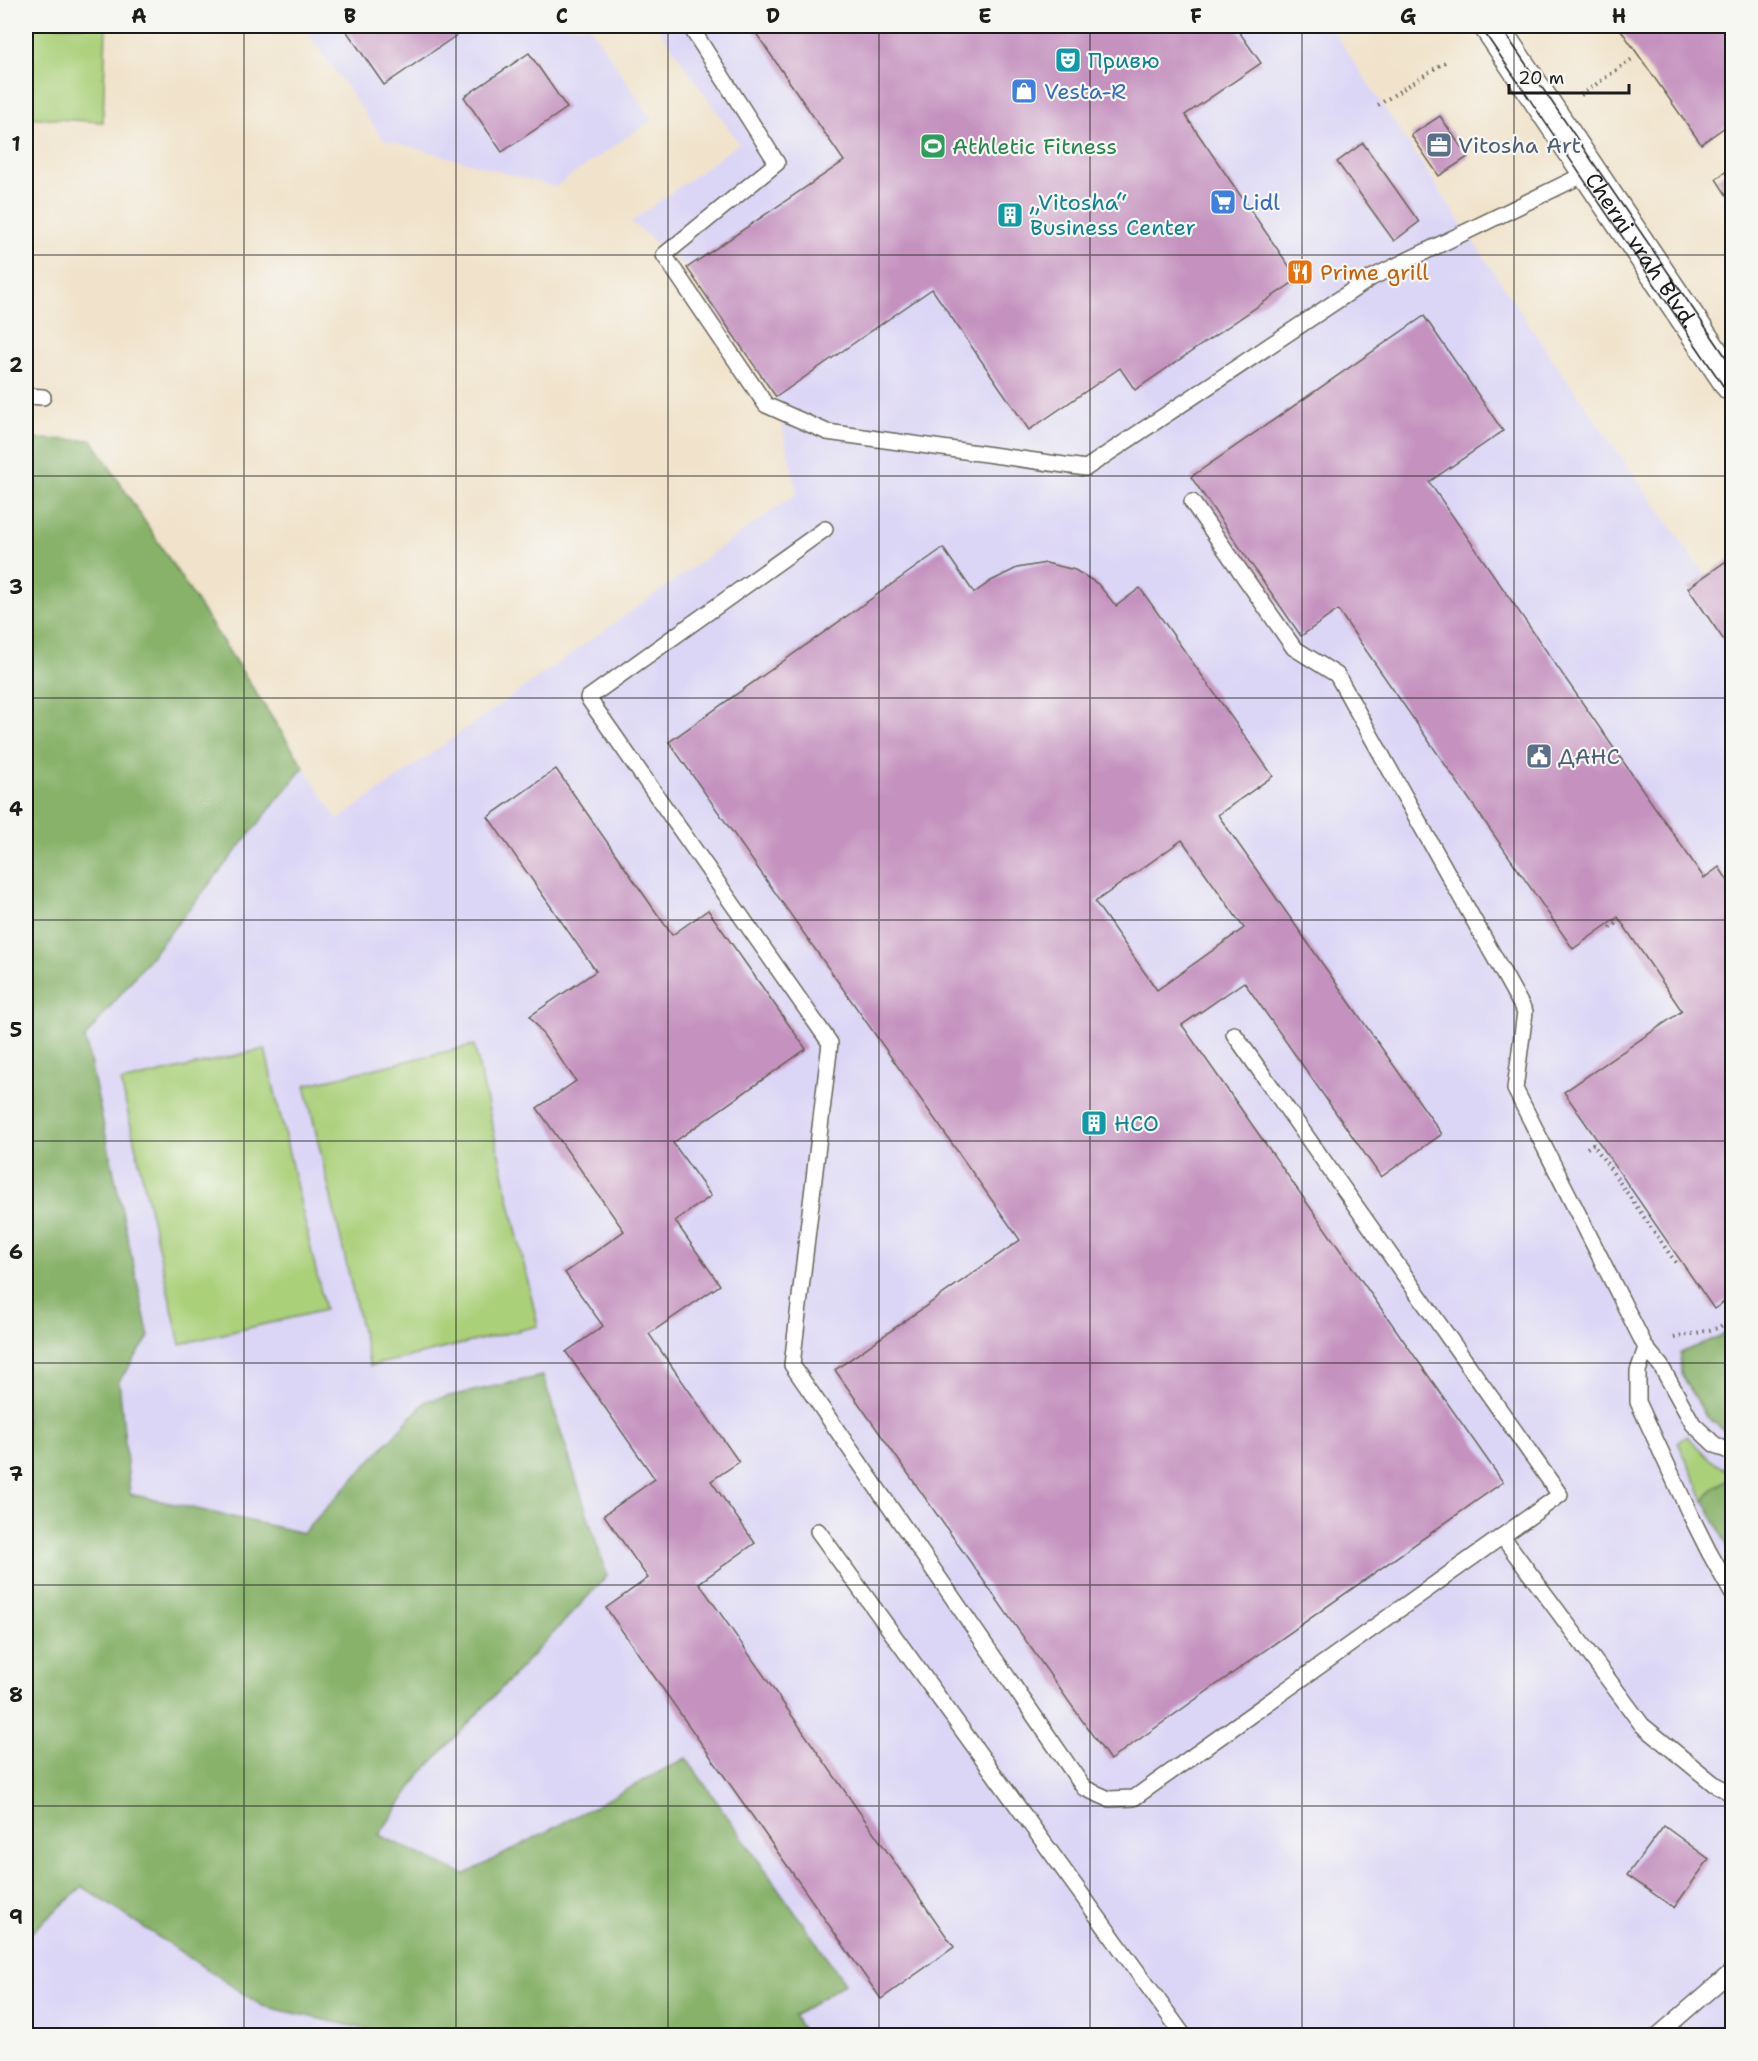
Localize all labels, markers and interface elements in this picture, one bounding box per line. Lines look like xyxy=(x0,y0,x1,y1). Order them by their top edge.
text: A xyxy=(131,3,147,29)
text: B xyxy=(344,3,356,29)
text: C xyxy=(556,3,568,29)
text: D xyxy=(766,3,780,29)
text: E xyxy=(978,3,992,29)
text: F xyxy=(1190,3,1202,29)
text: G xyxy=(1400,3,1416,29)
text: H xyxy=(1612,3,1626,29)
theatre icon: Привю xyxy=(1053,45,1083,75)
place label: Привю xyxy=(1088,46,1160,75)
scale bar xyxy=(1509,57,1629,95)
text: 20 m xyxy=(1518,66,1564,90)
shop icon: Vesta-R xyxy=(1009,76,1039,106)
place label: Vesta-R xyxy=(1044,77,1126,106)
office icon: Vitosha Art xyxy=(1424,130,1454,160)
text: 1 xyxy=(11,131,21,157)
sports icon: Athletic Fitness xyxy=(918,131,948,161)
place label: Vitosha Art xyxy=(1458,131,1581,160)
place label: Athletic Fitness xyxy=(952,132,1117,161)
street label: Cherni vrah Blvd. xyxy=(1579,167,1704,334)
supermarket icon: Lidl xyxy=(1208,187,1238,217)
place label: „Vitosha“ Business Center xyxy=(1029,188,1196,242)
place label: Lidl xyxy=(1242,188,1280,217)
building icon: „Vitosha“ Business Center xyxy=(995,200,1025,230)
restaurant icon: Prime grill xyxy=(1285,257,1315,287)
place label: Prime grill xyxy=(1320,258,1429,287)
text: 2 xyxy=(9,352,23,378)
text: 3 xyxy=(9,574,23,600)
public building icon: ДАНС xyxy=(1524,741,1554,771)
place label: ДАНС xyxy=(1558,742,1620,771)
text: 4 xyxy=(9,796,23,822)
text: 5 xyxy=(10,1017,22,1043)
building icon: НСО xyxy=(1079,1108,1109,1138)
place label: НСО xyxy=(1114,1109,1159,1138)
text: 6 xyxy=(9,1239,23,1265)
text: 7 xyxy=(9,1461,23,1487)
text: 8 xyxy=(9,1682,23,1708)
text: 9 xyxy=(9,1904,23,1930)

